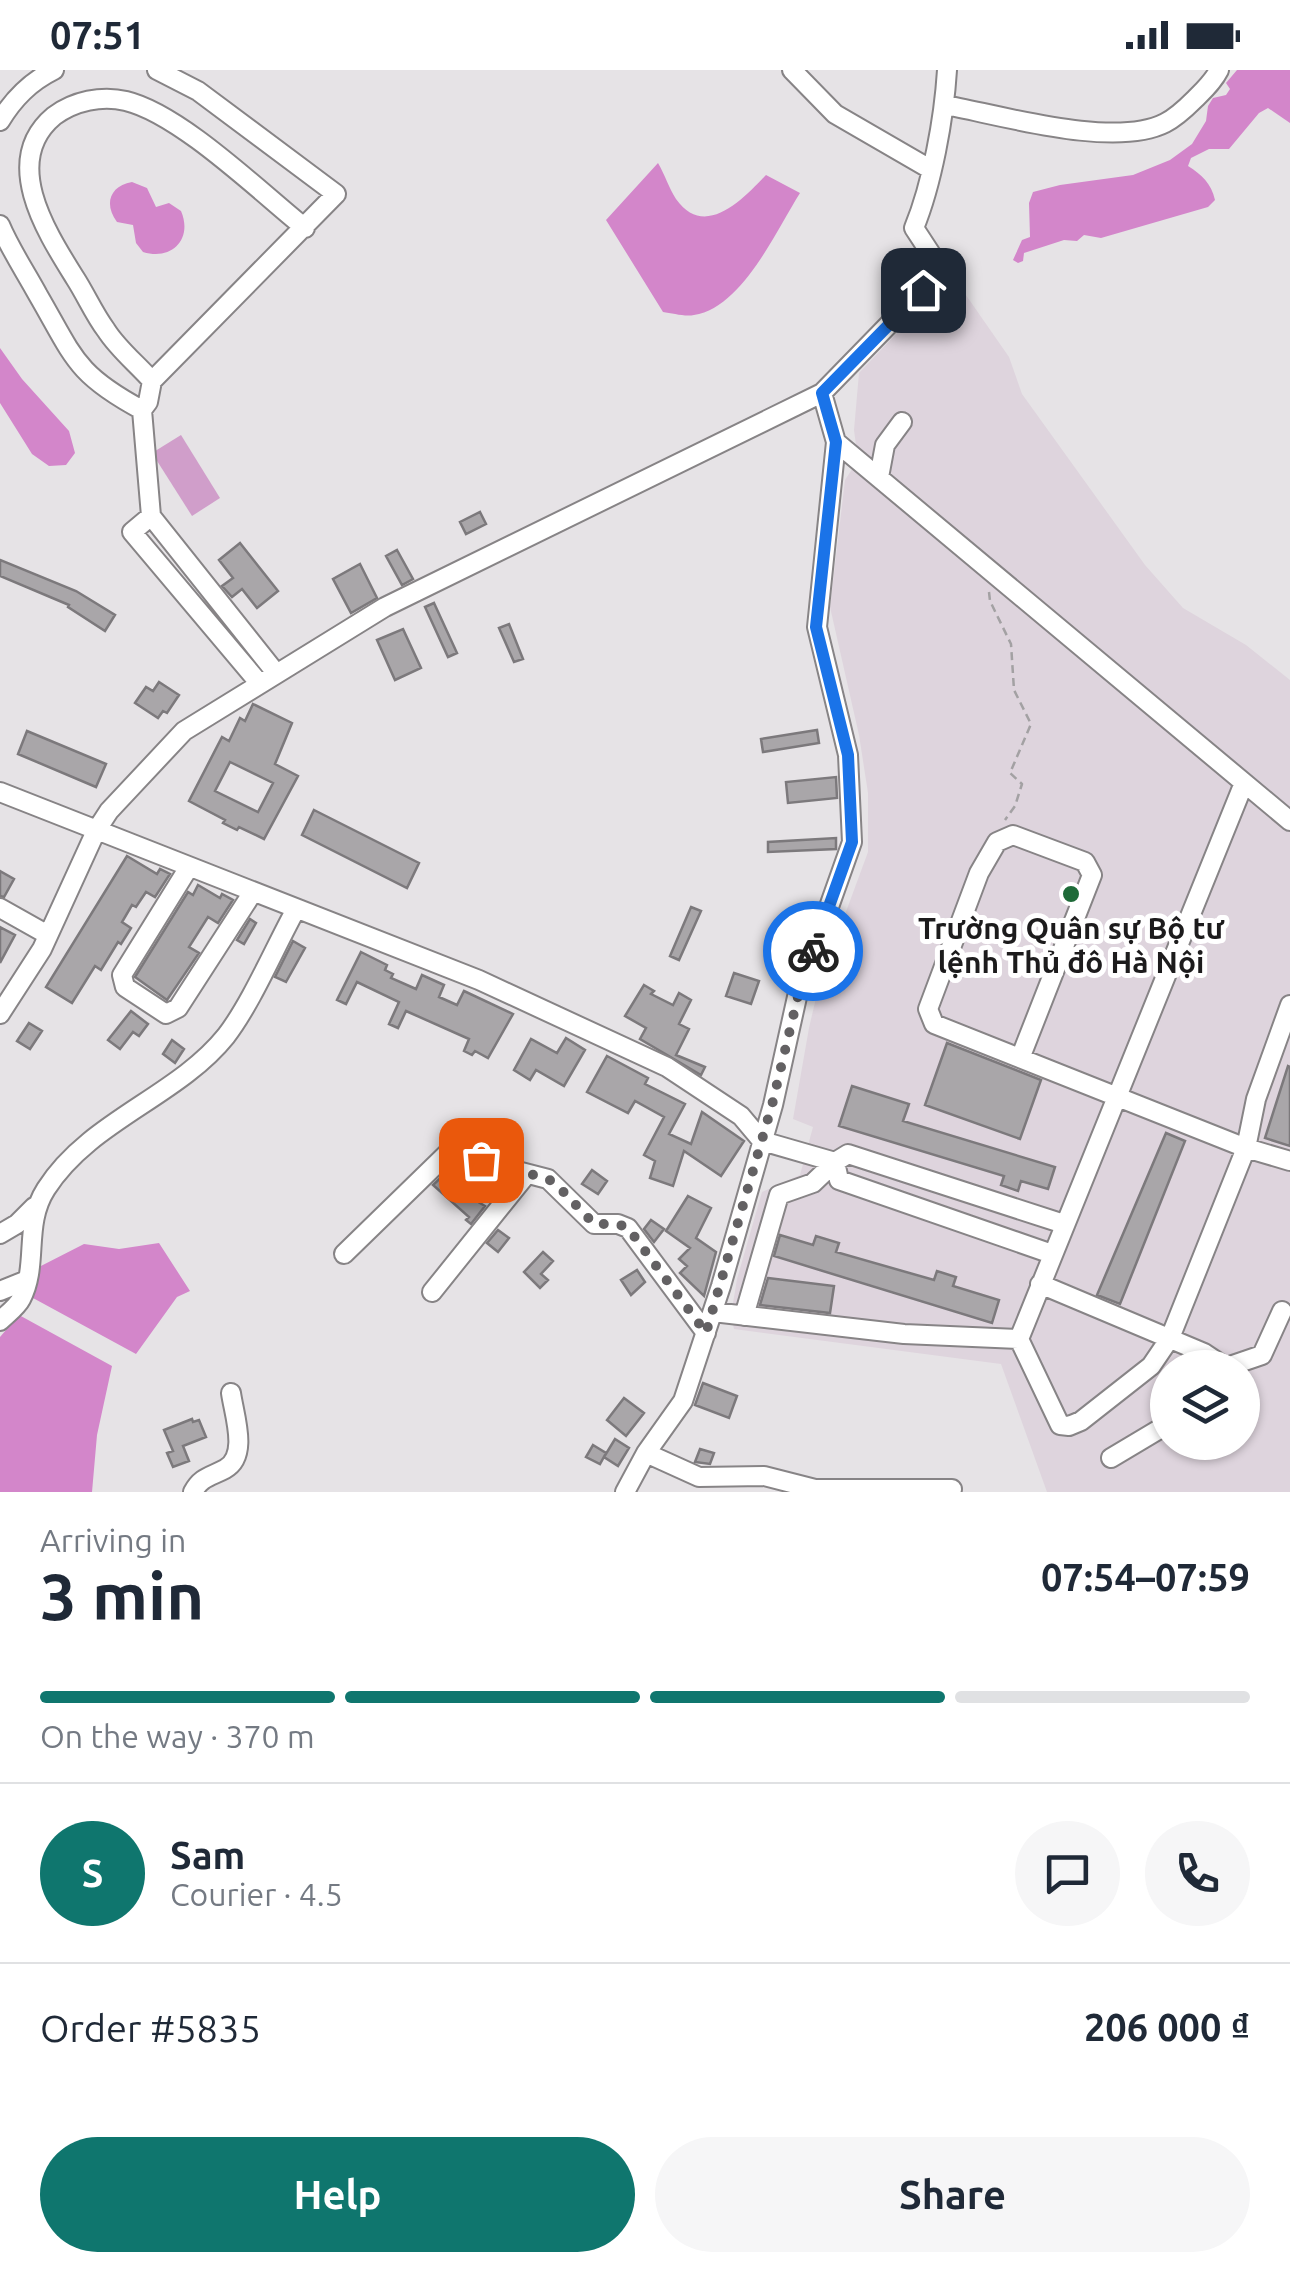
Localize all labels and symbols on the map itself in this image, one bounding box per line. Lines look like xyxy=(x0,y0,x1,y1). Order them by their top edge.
pin xyxy=(881,248,966,333)
marker: Trường Quân sự Bộ tư lệnh Thủ đô Hà Nội xyxy=(1060,883,1082,905)
courier xyxy=(763,901,863,1001)
place label: Trường Quân sự Bộ tư lệnh Thủ đô Hà Nội xyxy=(918,911,1224,979)
pin xyxy=(439,1118,524,1203)

